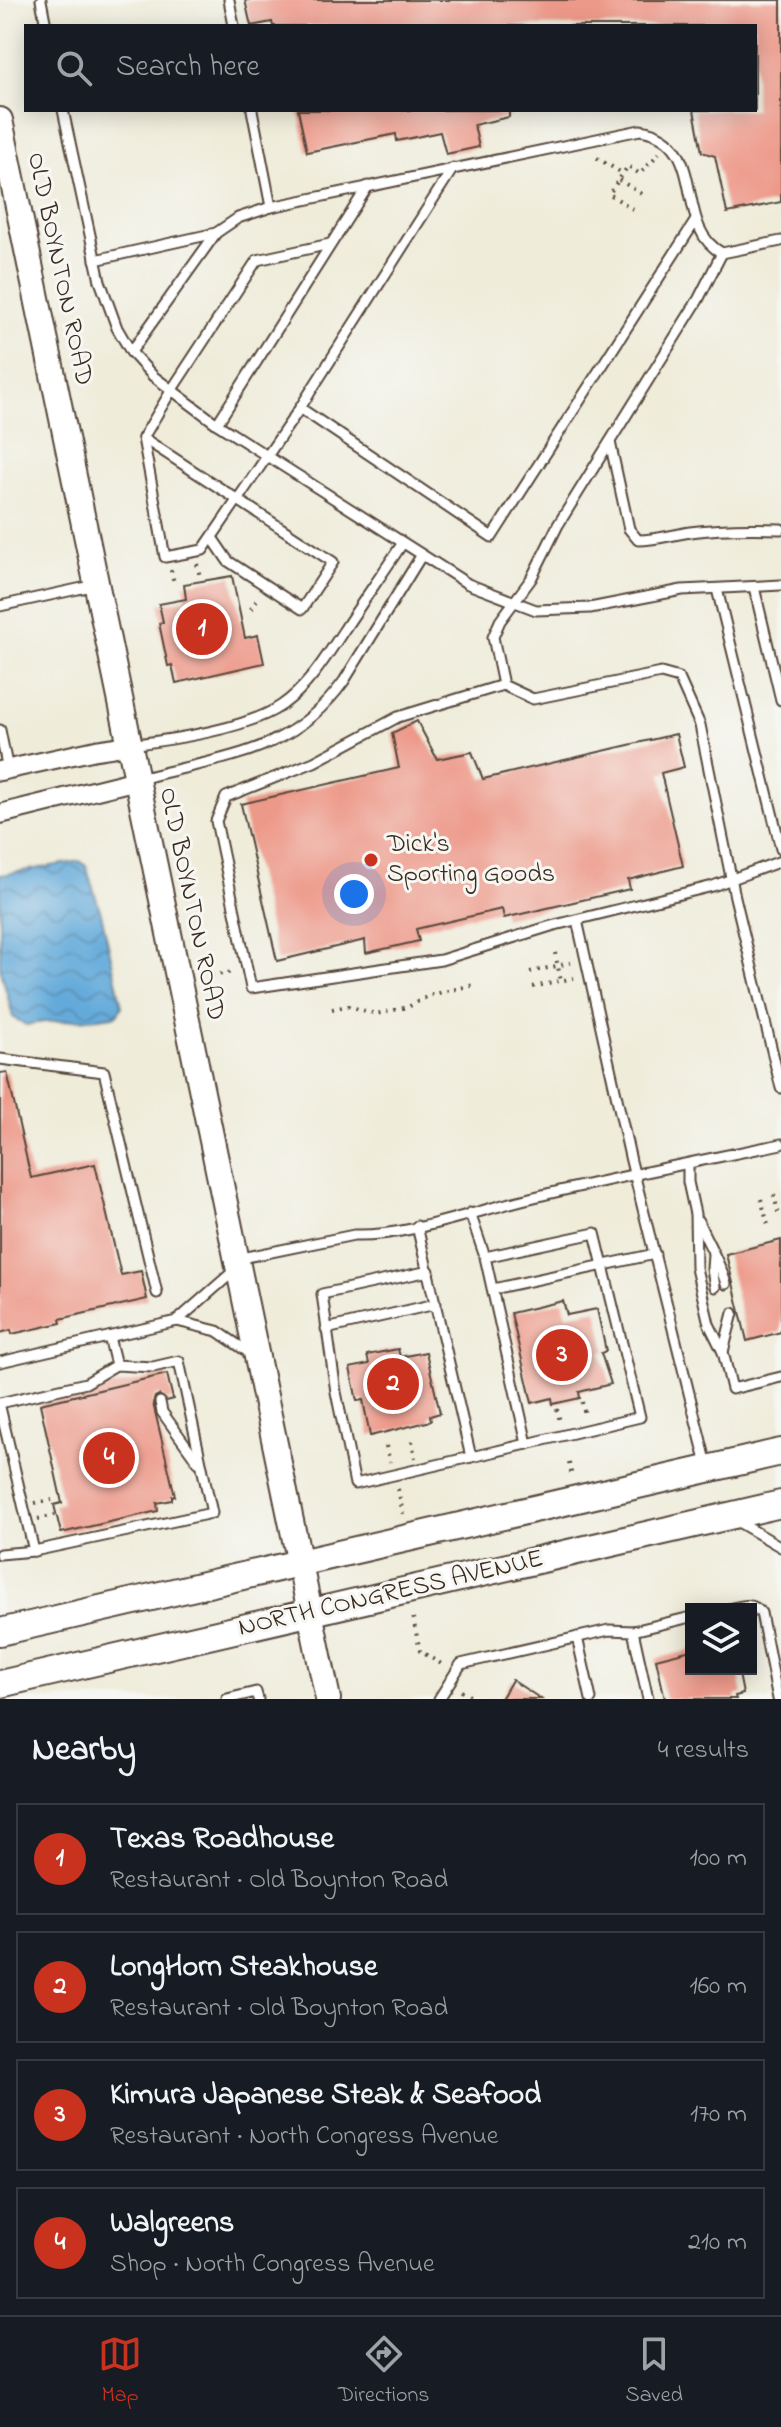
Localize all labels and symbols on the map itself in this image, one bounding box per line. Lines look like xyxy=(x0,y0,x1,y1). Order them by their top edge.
street label: OLD BOYNTON ROAD xyxy=(16,149,102,389)
pin: 1 xyxy=(176,599,228,659)
street label: OLD BOYNTON ROAD xyxy=(148,784,234,1024)
place label: Dick's Sporting Goods xyxy=(386,826,555,894)
marker: Dick's Sporting Goods xyxy=(362,851,380,869)
your location xyxy=(334,874,374,914)
pin: 3 xyxy=(536,1325,588,1385)
pin: 2 xyxy=(367,1354,419,1414)
pin: 4 xyxy=(83,1428,135,1488)
street label: NORTH CONGRESS AVENUE xyxy=(235,1540,547,1648)

